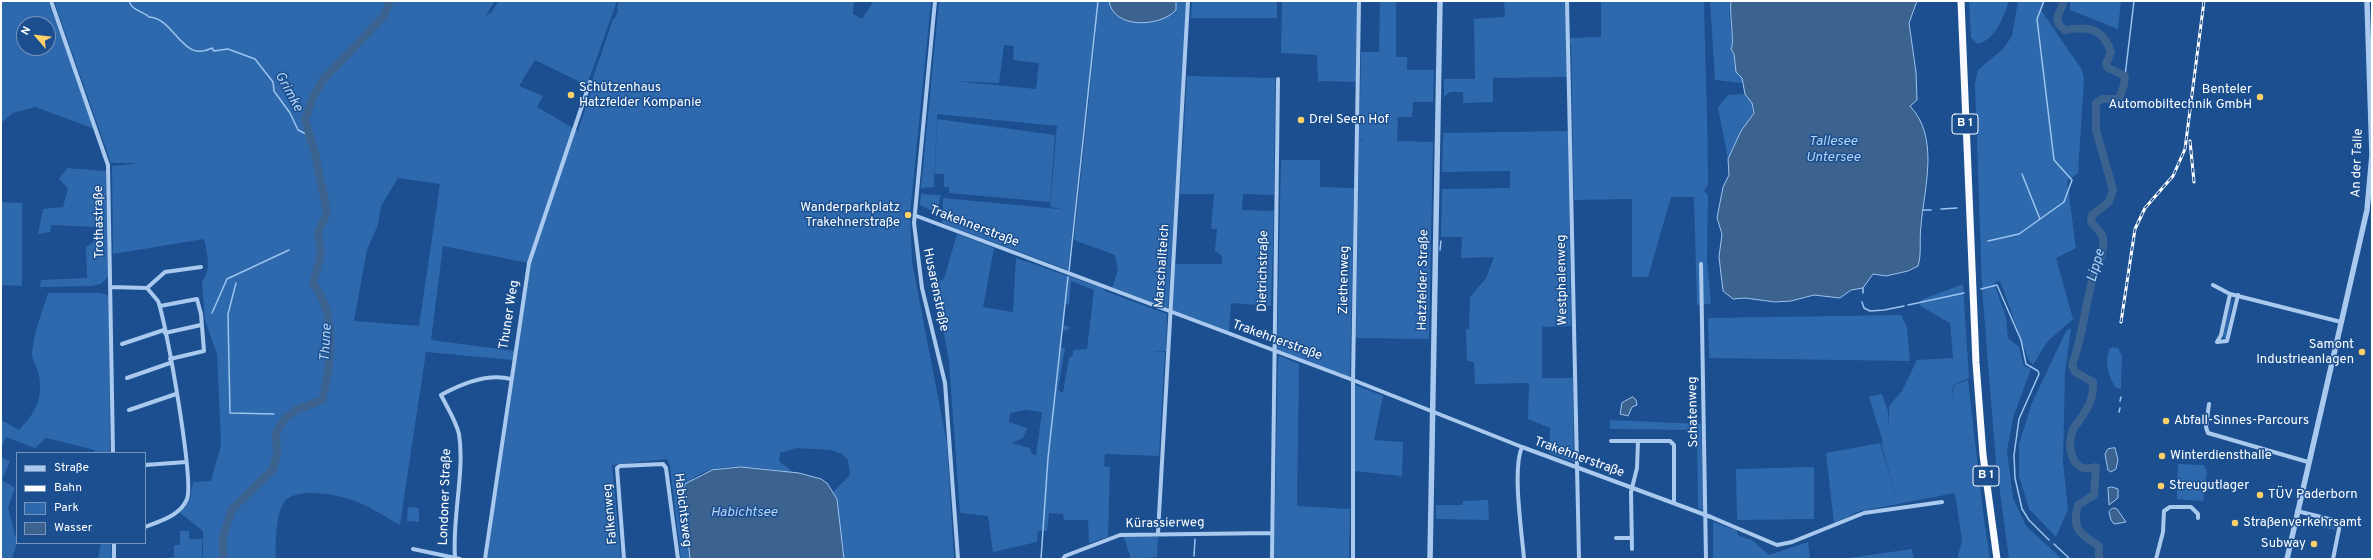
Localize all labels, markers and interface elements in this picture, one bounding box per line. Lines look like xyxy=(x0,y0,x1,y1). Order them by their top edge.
north arrow xyxy=(16,16,56,56)
text: N xyxy=(18,24,34,38)
water label: Grimke xyxy=(270,69,306,115)
place label: Schützenhaus Hatzfelder Kompanie xyxy=(579,80,701,111)
place label: Benteler Automobiltechnik GmbH xyxy=(2109,82,2252,113)
marker: Schützenhaus Hatzfelder Kompanie xyxy=(566,90,576,100)
marker: Benteler Automobiltechnik GmbH xyxy=(2255,92,2265,102)
place label: Drei Seen Hof xyxy=(1309,112,1389,128)
road number: B 1 xyxy=(1952,114,1978,134)
marker: Drei Seen Hof xyxy=(1296,115,1306,125)
street label: An der Talle xyxy=(2349,128,2367,198)
water label: Tallesee Untersee xyxy=(1806,134,1860,166)
street label: Trothastraße xyxy=(92,185,108,259)
place label: Wanderparkplatz Trakehnerstraße xyxy=(800,200,900,231)
street label: Trakehnerstraße xyxy=(927,203,1021,251)
marker: Wanderparkplatz Trakehnerstraße xyxy=(903,210,913,220)
street label: Marschallteich xyxy=(1152,223,1174,309)
street label: Hatzfelder Straße xyxy=(1415,229,1433,331)
street label: Dietrichstraße xyxy=(1255,230,1273,312)
street label: Westphalenweg xyxy=(1554,234,1572,326)
street label: Ziethenweg xyxy=(1337,245,1353,315)
street label: Husarenstraße xyxy=(919,247,951,333)
water label: Lippe xyxy=(2084,248,2110,284)
street label: Thuner Weg xyxy=(497,279,523,351)
street label: Trakehnerstraße xyxy=(1230,317,1324,365)
water label: Thune xyxy=(318,324,336,362)
place label: Samont Industrieanlagen xyxy=(2256,337,2354,368)
marker: Samont Industrieanlagen xyxy=(2357,347,2367,357)
street label: Schatenweg xyxy=(1686,376,1702,448)
place label: Abfall-Sinnes-Parcours xyxy=(2174,413,2309,429)
marker: Abfall-Sinnes-Parcours xyxy=(2161,416,2171,426)
street label: Trakehnerstraße xyxy=(1532,434,1626,482)
street label: Londoner Straße xyxy=(437,448,455,546)
place label: Winterdiensthalle xyxy=(2170,448,2272,464)
marker: Winterdiensthalle xyxy=(2157,451,2167,461)
legend xyxy=(16,452,146,544)
text: Straße xyxy=(54,460,89,476)
road number: B 1 xyxy=(1973,466,1999,486)
street label: Habichtsweg xyxy=(670,472,694,548)
place label: Streugutlager xyxy=(2169,478,2249,494)
text: Bahn xyxy=(54,480,82,496)
marker: Streugutlager xyxy=(2156,481,2166,491)
street label: Falkenweg xyxy=(601,483,621,545)
place label: TÜV Paderborn xyxy=(2268,487,2357,503)
marker: TÜV Paderborn xyxy=(2255,490,2265,500)
text: Park xyxy=(54,500,79,516)
water label: Habichtsee xyxy=(711,505,777,521)
place label: Straßenverkehrsamt xyxy=(2243,515,2362,531)
street label: Kürassierweg xyxy=(1125,516,1205,532)
marker: Straßenverkehrsamt xyxy=(2230,518,2240,528)
text: Wasser xyxy=(54,520,92,536)
place label: Subway xyxy=(2261,536,2306,552)
marker: Subway xyxy=(2309,539,2319,549)

